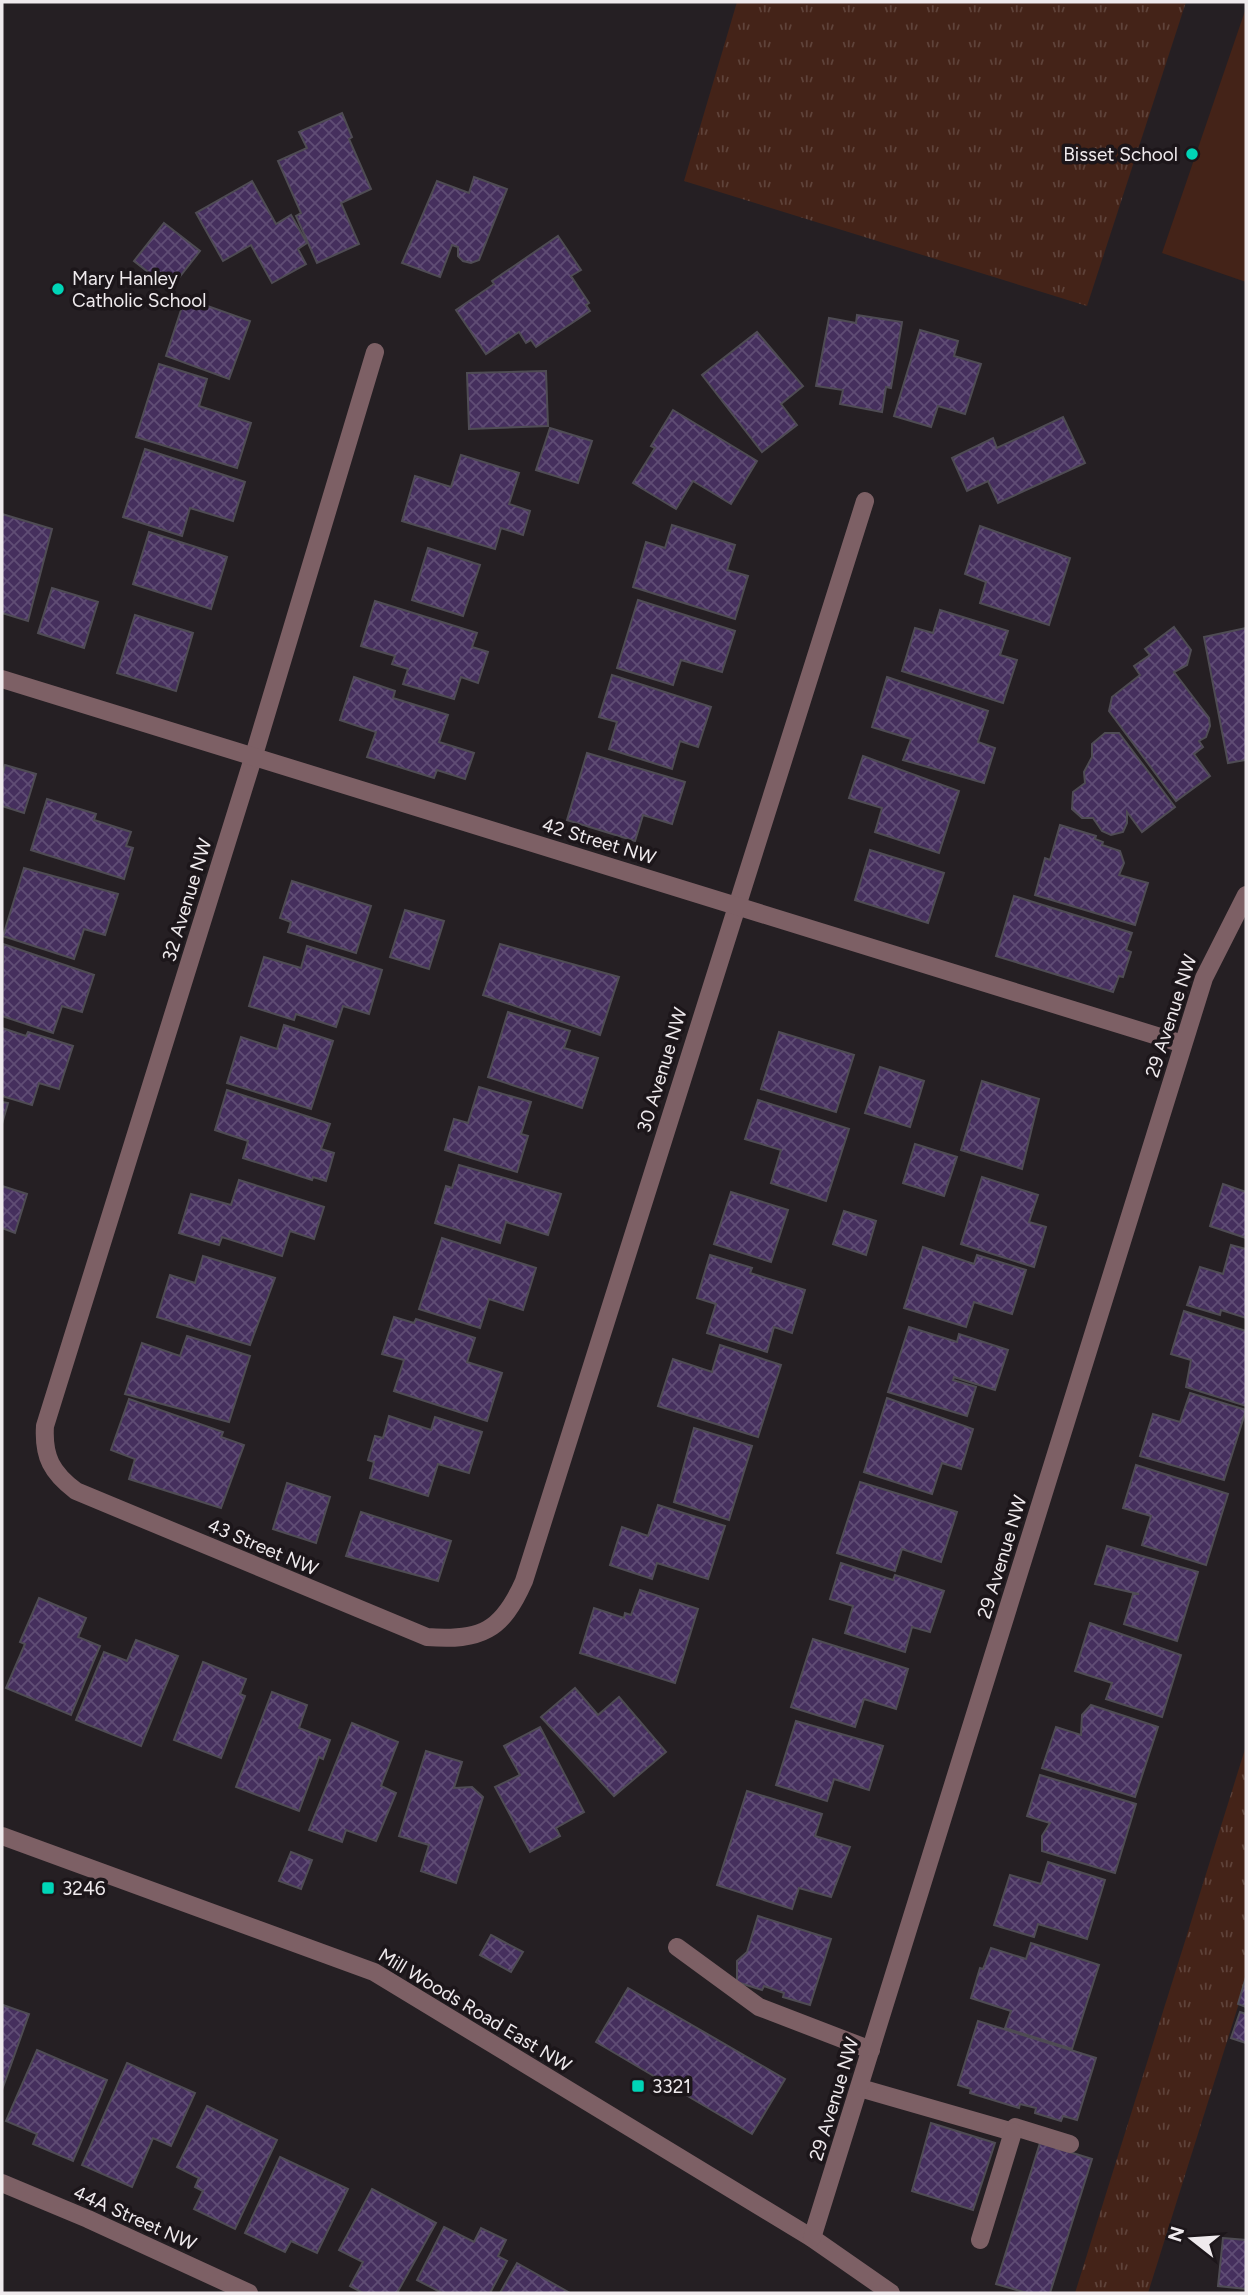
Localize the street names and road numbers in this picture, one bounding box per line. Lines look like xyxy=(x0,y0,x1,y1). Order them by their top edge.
street label: 42 Street NW xyxy=(539,813,659,869)
street label: 32 Avenue NW xyxy=(157,835,217,964)
street label: 29 Avenue NW xyxy=(1140,951,1202,1080)
street label: 30 Avenue NW xyxy=(632,1004,692,1135)
street label: 29 Avenue NW xyxy=(972,1492,1032,1622)
street label: 43 Street NW xyxy=(204,1513,322,1581)
street label: Mill Woods Road East NW xyxy=(374,1943,576,2077)
street label: 29 Avenue NW xyxy=(804,2034,864,2164)
street label: 44A Street NW xyxy=(70,2181,201,2256)

